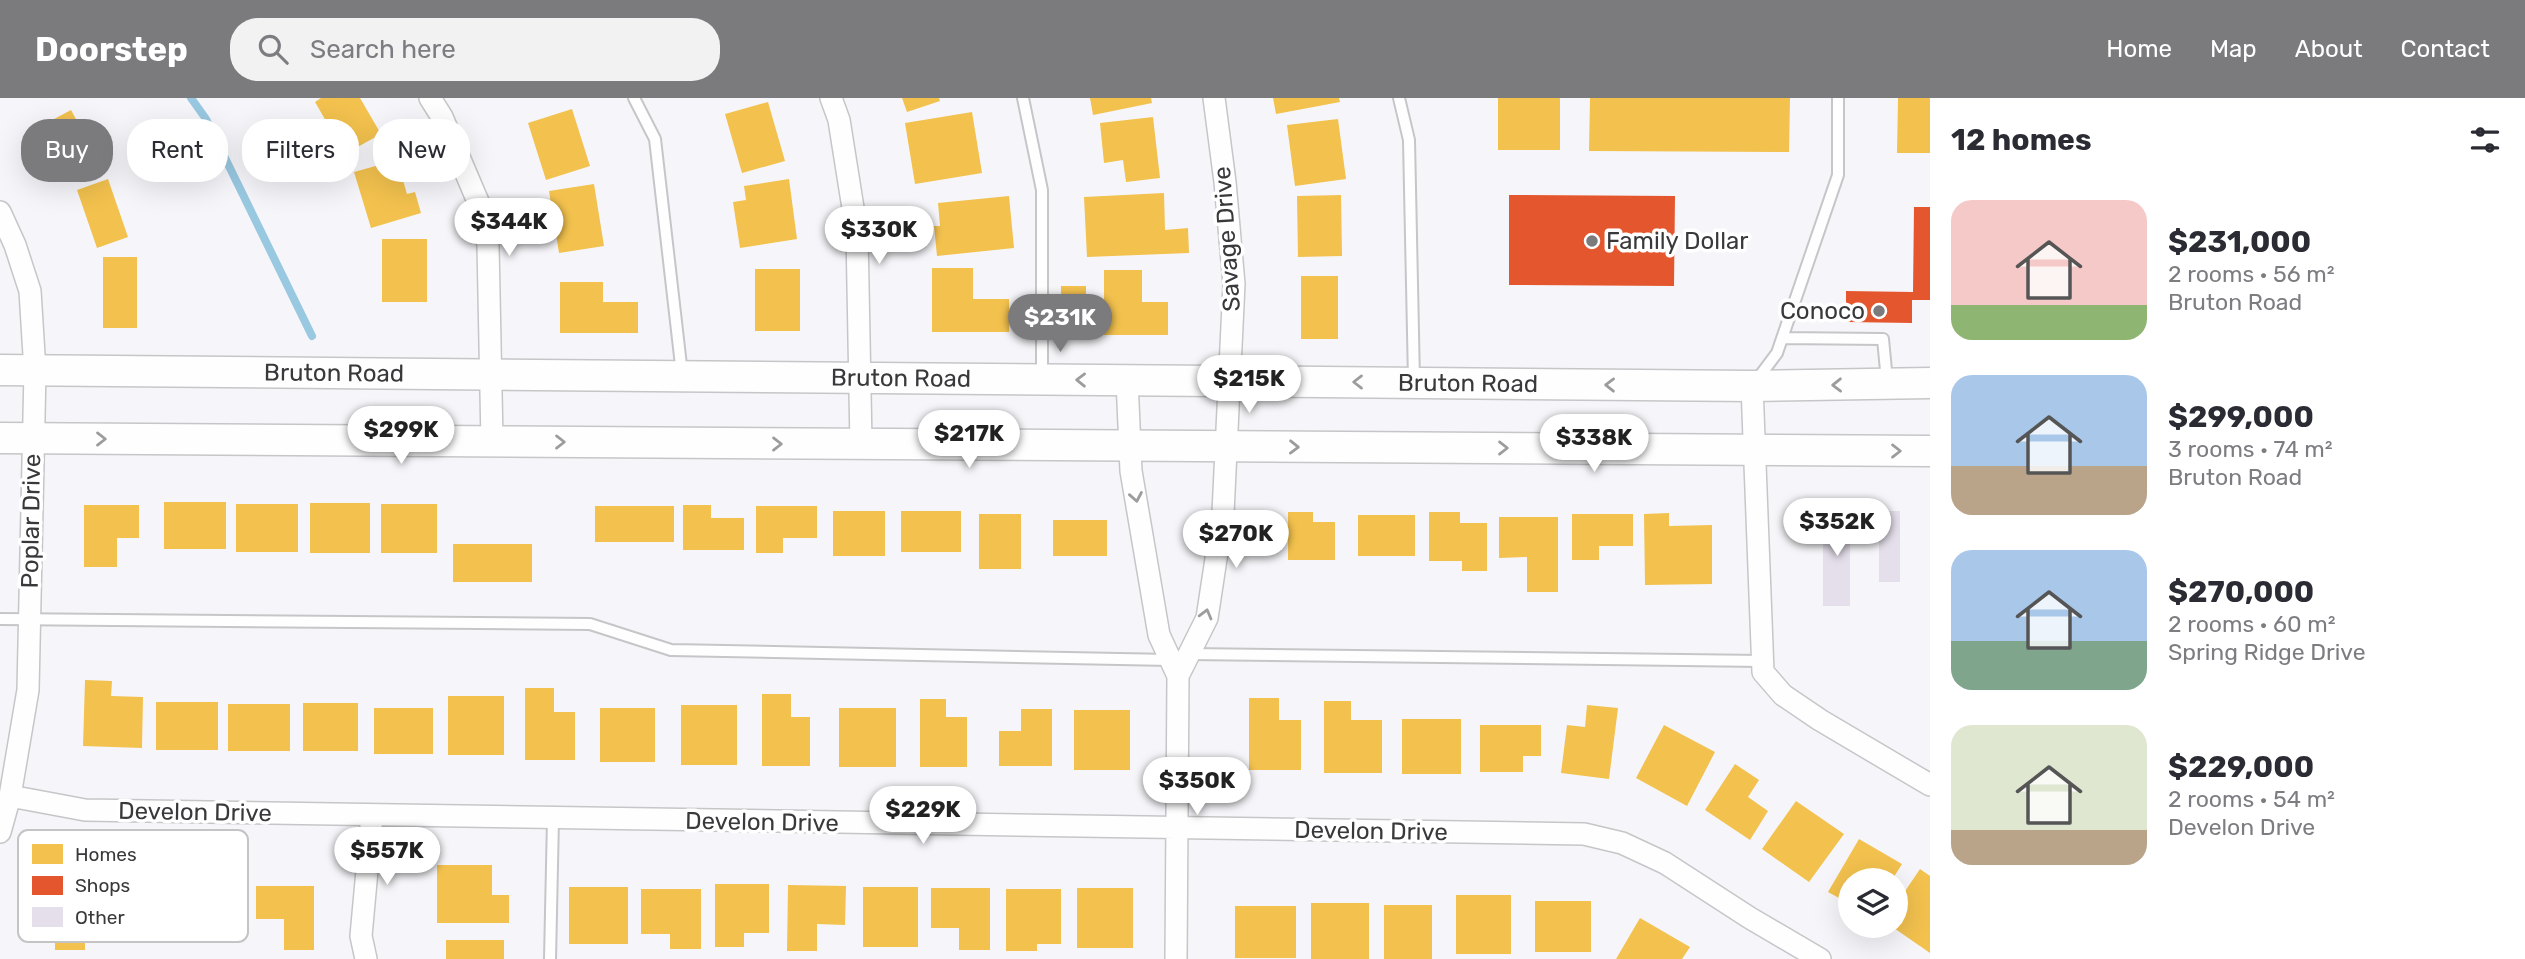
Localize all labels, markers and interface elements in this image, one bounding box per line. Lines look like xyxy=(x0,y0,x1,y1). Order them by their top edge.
search box xyxy=(230,18,720,81)
text: Doorstep xyxy=(35,30,188,69)
icon: search xyxy=(254,30,292,68)
text: Search here xyxy=(310,34,456,65)
text: Home xyxy=(2106,35,2172,63)
text: Map xyxy=(2210,35,2257,63)
text: About xyxy=(2295,35,2363,63)
text: Contact xyxy=(2401,35,2490,63)
chip: Buy xyxy=(21,119,113,182)
chip: Rent xyxy=(127,119,228,182)
chip: Filters xyxy=(242,119,359,182)
chip: New xyxy=(373,119,470,182)
icon: filters xyxy=(2466,121,2504,159)
text: 12 homes xyxy=(1951,122,2092,158)
street label: Savage Drive xyxy=(1208,165,1246,313)
pin: $344K xyxy=(460,198,558,258)
pin: $330K xyxy=(830,206,928,266)
text: $344K xyxy=(470,207,548,235)
text: $330K xyxy=(841,215,917,243)
text: $231,000 xyxy=(2168,224,2311,260)
place label: Family Dollar xyxy=(1606,227,1748,255)
icon: home xyxy=(2007,228,2091,312)
marker: Family Dollar xyxy=(1584,233,1600,249)
text: 2 rooms · 56 m² xyxy=(2168,260,2335,288)
text: Bruton Road xyxy=(2168,288,2302,316)
pin: $231K xyxy=(1011,294,1109,354)
place label: Conoco xyxy=(1780,297,1865,325)
text: $231K xyxy=(1024,303,1096,331)
marker: Conoco xyxy=(1871,303,1887,319)
pin: $215K xyxy=(1200,356,1298,415)
street label: Bruton Road xyxy=(264,358,404,388)
street label: Bruton Road xyxy=(831,364,971,393)
text: $215K xyxy=(1213,364,1285,392)
street label: Bruton Road xyxy=(1398,369,1538,398)
one-way arrow xyxy=(1076,372,1086,388)
one-way arrow xyxy=(1352,375,1363,390)
one-way arrow xyxy=(1604,377,1615,393)
one-way arrow xyxy=(1832,377,1843,392)
text: $299,000 xyxy=(2168,399,2314,435)
icon: home xyxy=(2007,403,2091,487)
pin: $299K xyxy=(352,406,450,466)
pin: $217K xyxy=(920,410,1018,470)
pin: $338K xyxy=(1545,414,1643,474)
text: $299K xyxy=(363,415,439,443)
text: $217K xyxy=(934,419,1004,447)
text: $338K xyxy=(1556,423,1632,451)
one-way arrow xyxy=(97,431,107,447)
one-way arrow xyxy=(556,434,566,450)
text: 3 rooms · 74 m² xyxy=(2168,435,2333,463)
one-way arrow xyxy=(772,436,783,451)
one-way arrow xyxy=(1289,439,1300,454)
one-way arrow xyxy=(1498,440,1509,456)
one-way arrow xyxy=(1891,443,1901,459)
street label: Poplar Drive xyxy=(16,453,46,589)
text: Bruton Road xyxy=(2168,463,2302,491)
one-way arrow xyxy=(1128,491,1143,503)
pin: $352K xyxy=(1788,498,1886,558)
text: $352K xyxy=(1799,507,1875,535)
pin: $270K xyxy=(1187,510,1285,570)
text: $270K xyxy=(1199,519,1273,547)
text: $270,000 xyxy=(2168,574,2314,610)
icon: home xyxy=(2007,578,2091,662)
one-way arrow xyxy=(1198,608,1212,620)
text: 2 rooms · 60 m² xyxy=(2168,610,2336,638)
text: Spring Ridge Drive xyxy=(2168,638,2366,666)
text: $229,000 xyxy=(2168,749,2314,785)
icon: home xyxy=(2007,753,2091,837)
pin: $350K xyxy=(1148,758,1246,817)
text: $350K xyxy=(1159,766,1235,794)
text: 2 rooms · 54 m² xyxy=(2168,785,2335,813)
pin: $229K xyxy=(874,786,972,846)
text: $229K xyxy=(885,795,961,823)
street label: Develon Drive xyxy=(118,797,272,827)
street label: Develon Drive xyxy=(685,807,839,837)
text: Develon Drive xyxy=(2168,813,2315,841)
street label: Develon Drive xyxy=(1294,816,1448,846)
pin: $557K xyxy=(338,828,436,887)
legend xyxy=(18,830,248,942)
text: $557K xyxy=(350,836,424,864)
text: Homes xyxy=(75,843,137,866)
map controls xyxy=(1838,868,1908,938)
button: layers xyxy=(1838,868,1908,938)
text: Shops xyxy=(75,874,130,897)
text: Other xyxy=(75,906,126,929)

